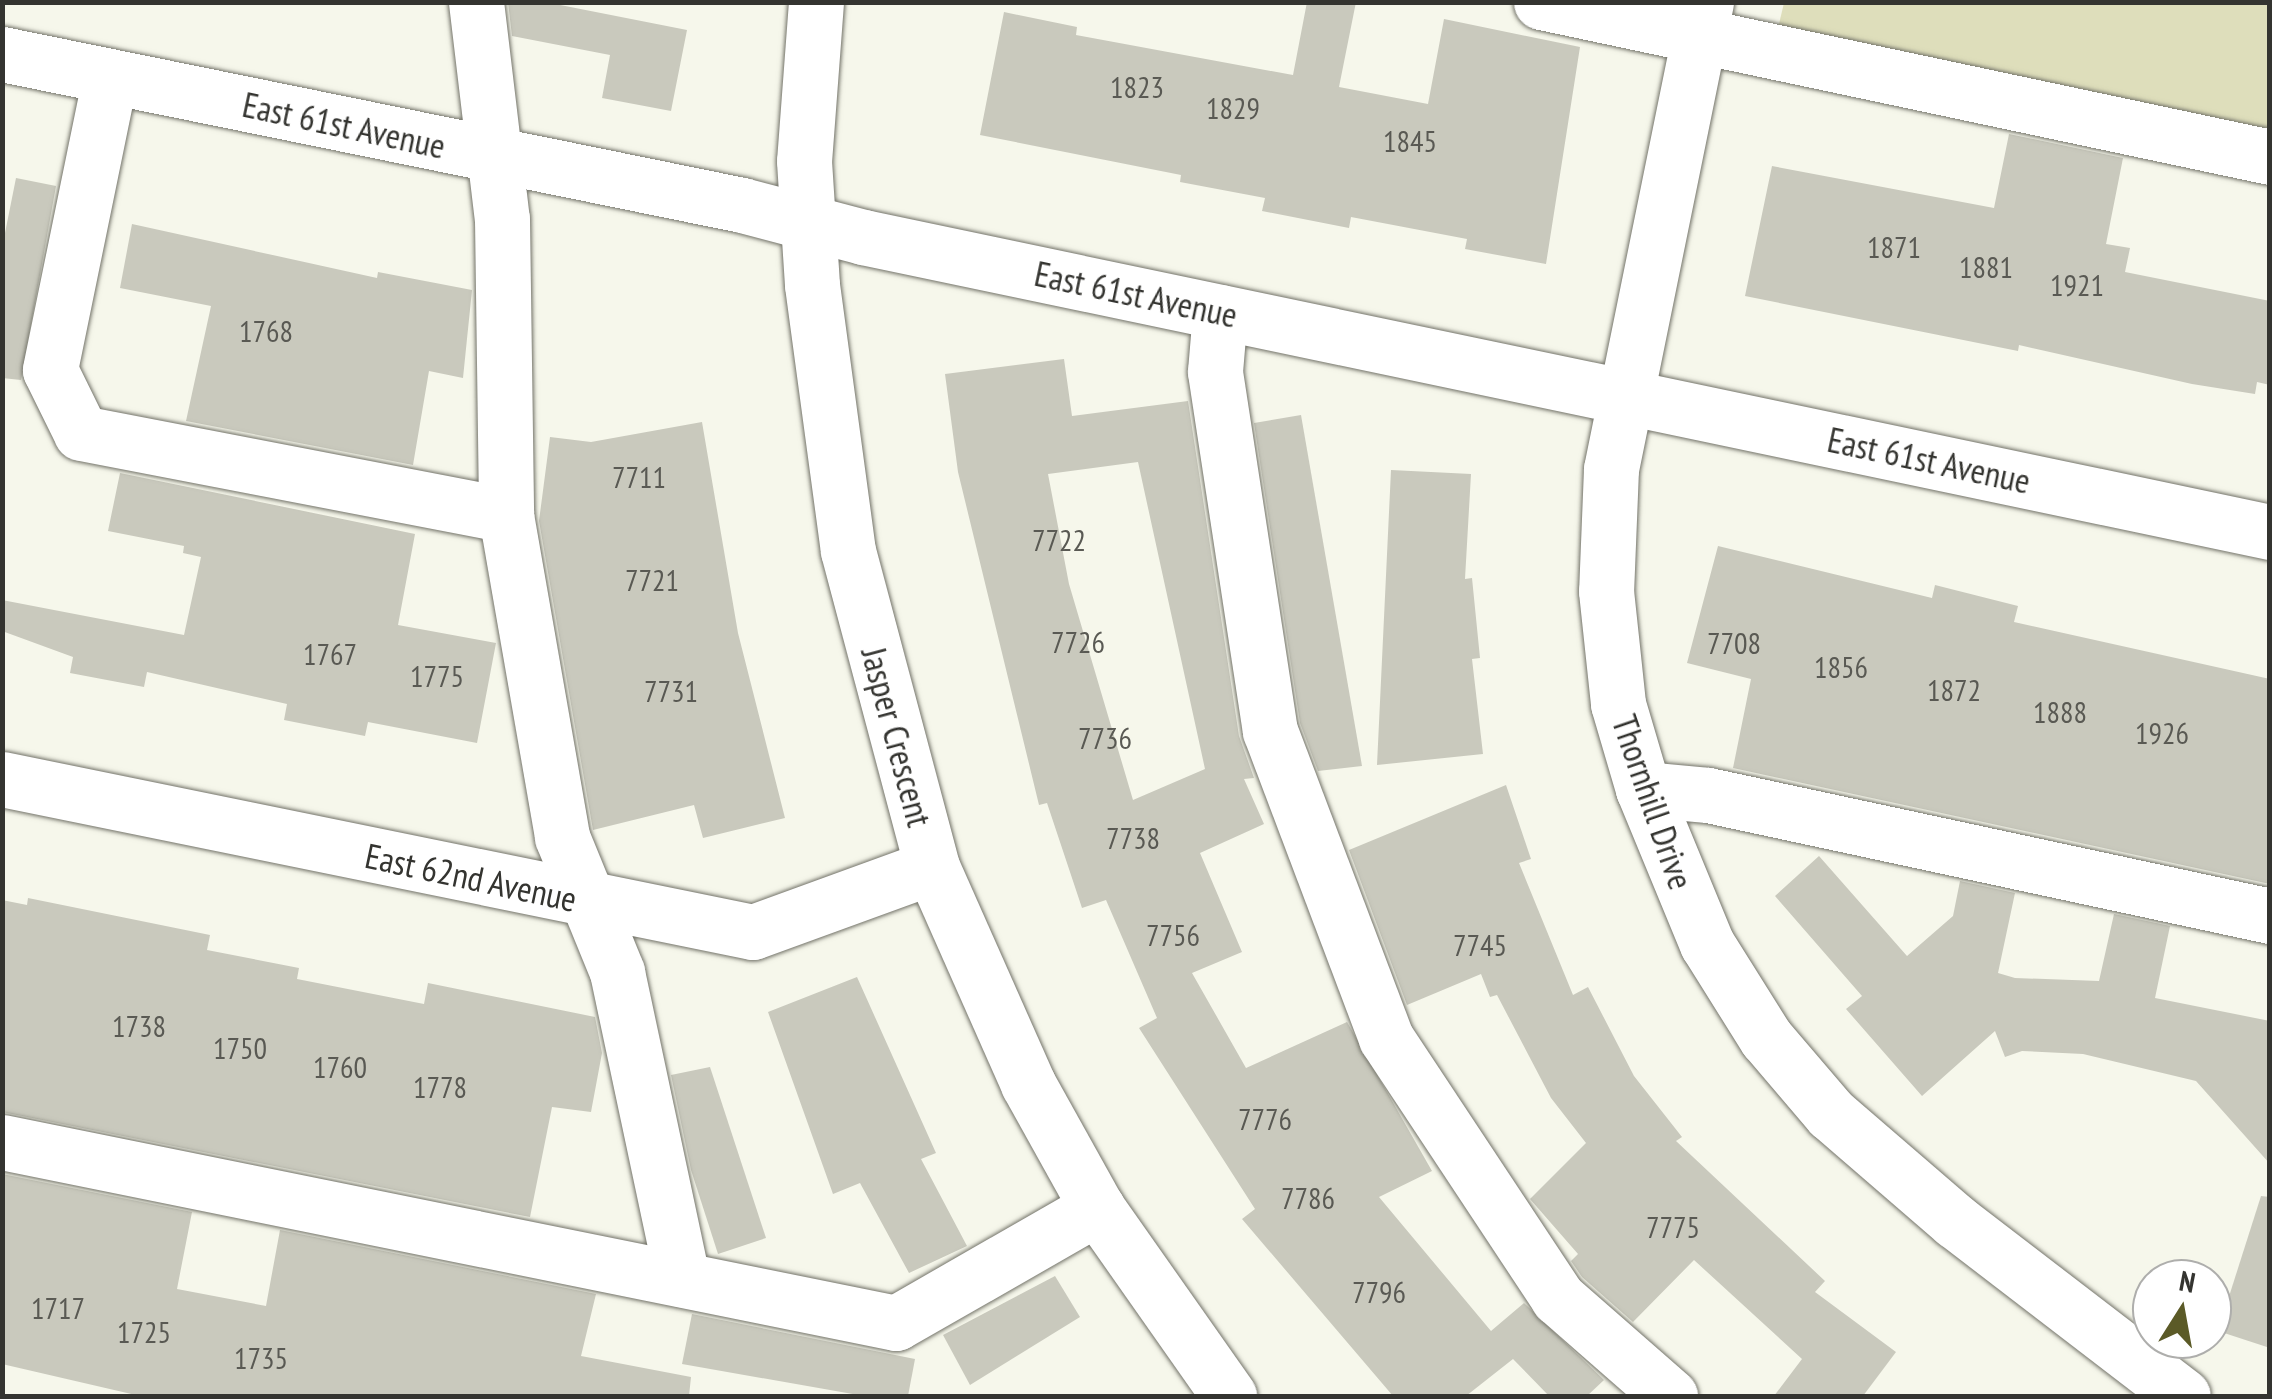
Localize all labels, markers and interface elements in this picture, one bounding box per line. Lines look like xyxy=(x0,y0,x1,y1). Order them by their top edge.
house number: 1823 xyxy=(1110,69,1164,105)
street label: East 61st Avenue xyxy=(239,83,449,167)
house number: 1829 xyxy=(1206,90,1260,126)
house number: 1845 xyxy=(1383,123,1437,159)
house number: 1871 xyxy=(1867,229,1921,265)
house number: 1881 xyxy=(1959,249,2013,285)
street label: East 61st Avenue xyxy=(1031,252,1241,336)
house number: 1921 xyxy=(2050,267,2104,303)
house number: 1768 xyxy=(239,313,293,349)
street label: East 61st Avenue xyxy=(1824,418,2034,502)
house number: 7711 xyxy=(612,459,666,495)
house number: 7722 xyxy=(1032,522,1086,558)
house number: 7721 xyxy=(625,562,679,598)
house number: 7726 xyxy=(1051,624,1105,660)
house number: 7708 xyxy=(1707,625,1761,661)
house number: 1767 xyxy=(303,636,357,672)
street label: Jasper Crescent xyxy=(853,643,941,831)
house number: 1856 xyxy=(1814,649,1868,685)
house number: 1775 xyxy=(410,658,464,694)
house number: 1872 xyxy=(1927,672,1981,708)
house number: 7731 xyxy=(644,673,698,709)
house number: 1888 xyxy=(2033,694,2087,730)
street label: Thornhill Drive xyxy=(1604,709,1702,895)
house number: 1926 xyxy=(2135,715,2189,751)
house number: 7736 xyxy=(1078,720,1132,756)
house number: 7738 xyxy=(1106,820,1160,856)
street label: East 62nd Avenue xyxy=(361,834,581,920)
house number: 7756 xyxy=(1146,917,1200,953)
house number: 7745 xyxy=(1453,927,1507,963)
house number: 1738 xyxy=(112,1008,166,1044)
house number: 1750 xyxy=(213,1030,267,1066)
house number: 1760 xyxy=(313,1049,367,1085)
house number: 1778 xyxy=(413,1069,467,1105)
house number: 7776 xyxy=(1238,1101,1292,1137)
house number: 7786 xyxy=(1281,1180,1335,1216)
house number: 7775 xyxy=(1646,1209,1700,1245)
north arrow xyxy=(2132,1259,2232,1359)
text: N xyxy=(2176,1261,2198,1301)
house number: 7796 xyxy=(1352,1274,1406,1310)
house number: 1717 xyxy=(31,1290,85,1326)
house number: 1725 xyxy=(117,1314,171,1350)
house number: 1735 xyxy=(234,1340,288,1376)

